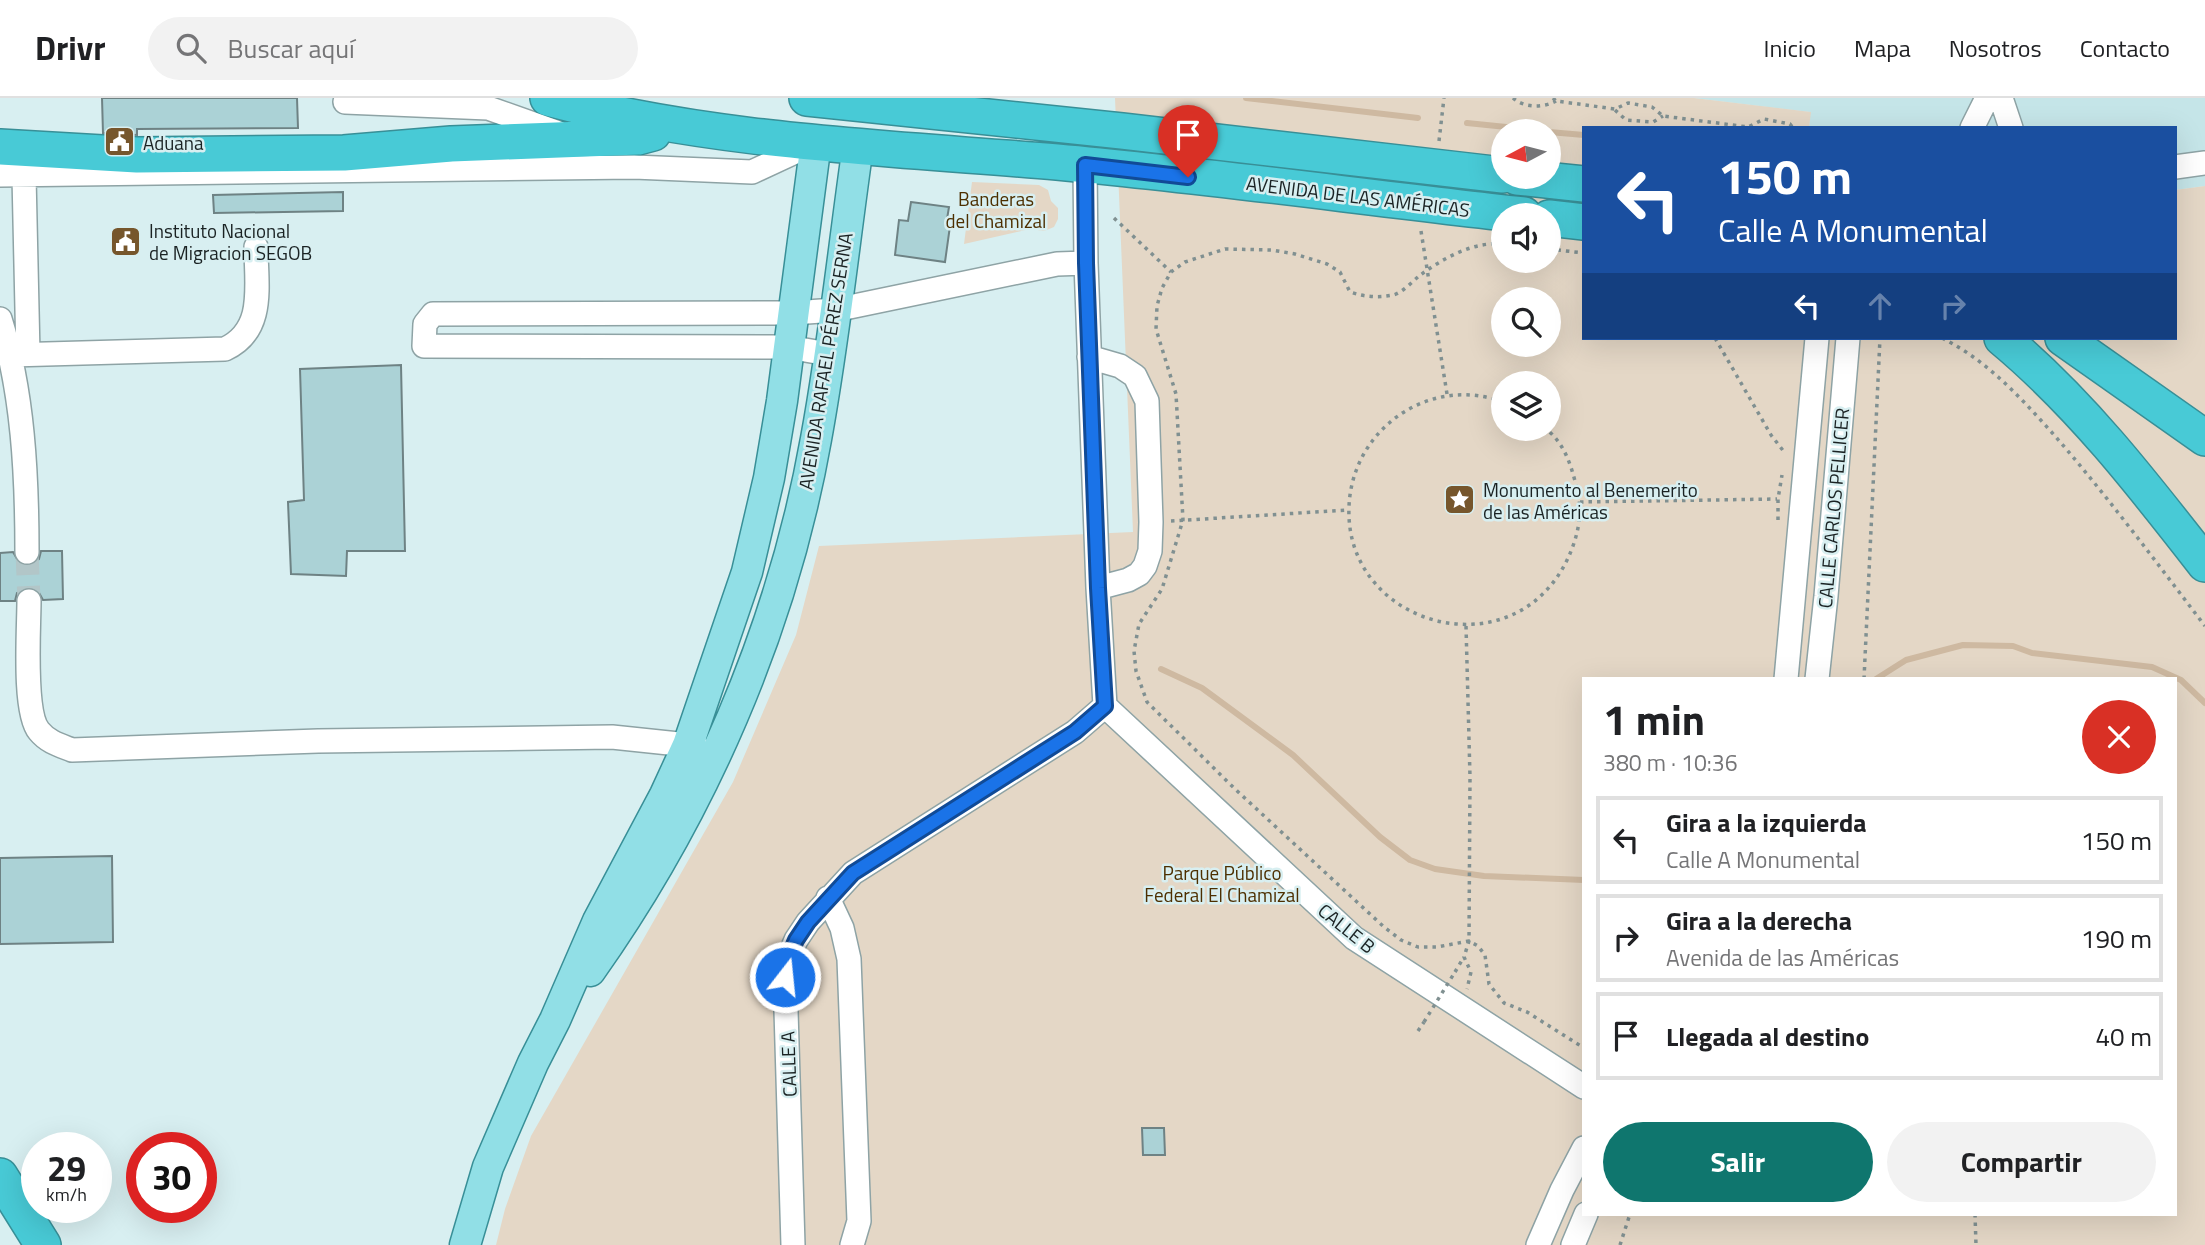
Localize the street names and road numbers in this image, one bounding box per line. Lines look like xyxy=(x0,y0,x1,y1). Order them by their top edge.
street label: AVENIDA DE LAS AMÉRICAS xyxy=(1245,168,1471,224)
street label: AVENIDA RAFAEL PÉREZ SERNA xyxy=(790,230,860,492)
street label: CALLE CARLOS PELLICER xyxy=(1810,407,1856,609)
street label: CALLE B xyxy=(1312,896,1382,960)
street label: CALLE A xyxy=(772,1031,804,1097)

